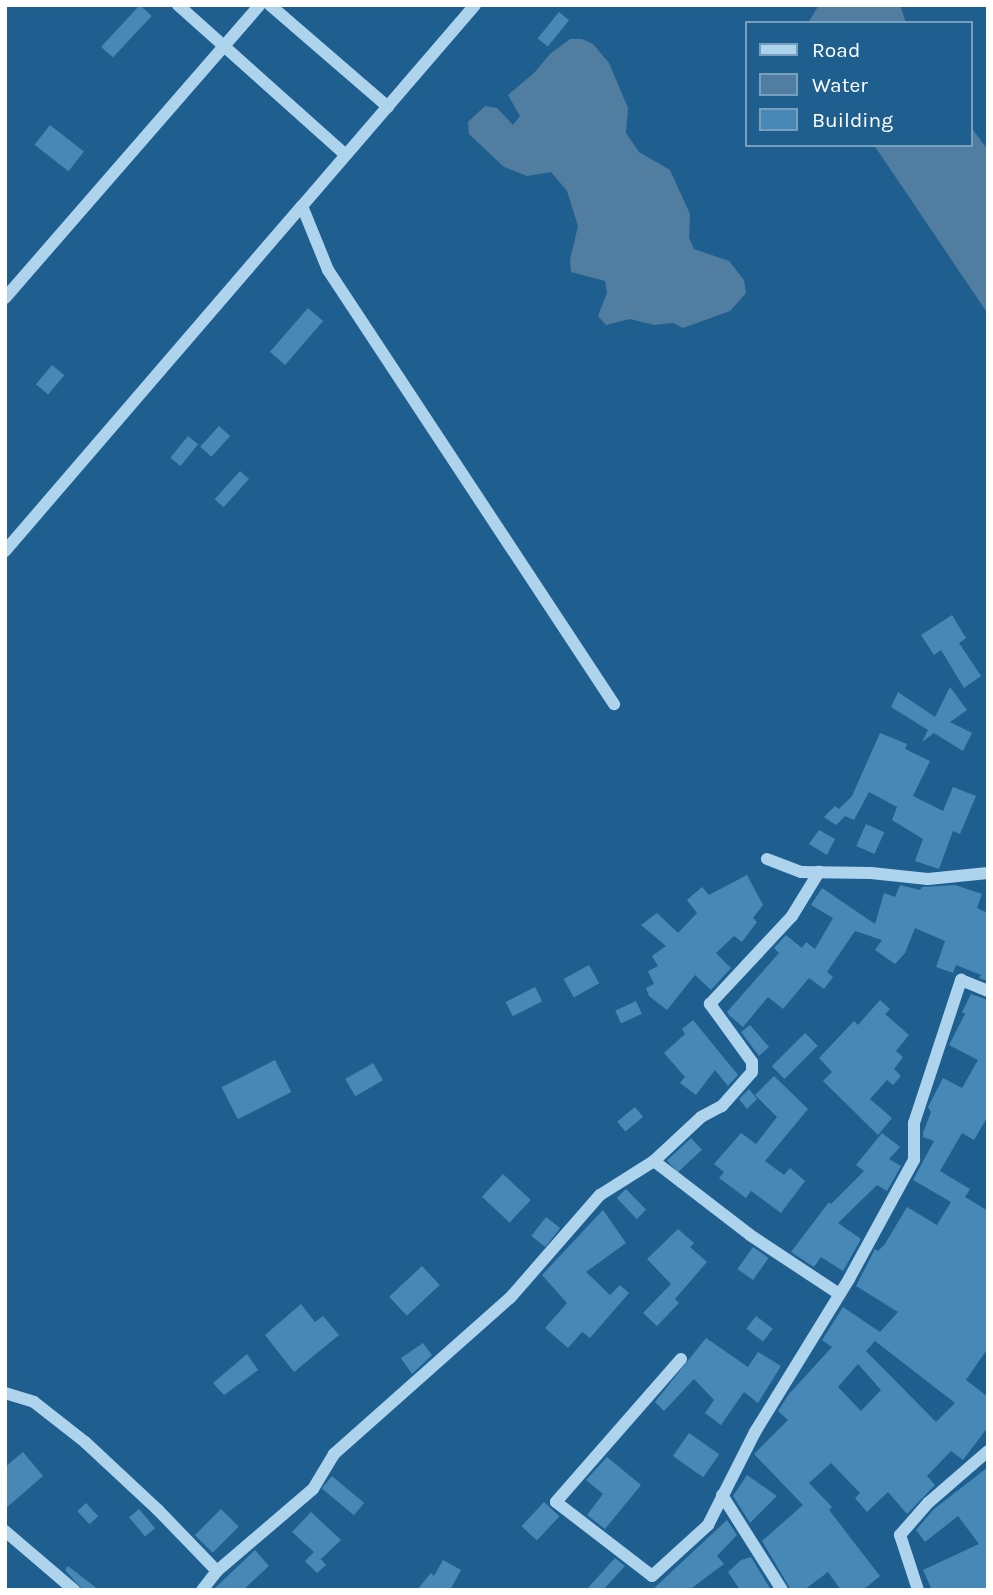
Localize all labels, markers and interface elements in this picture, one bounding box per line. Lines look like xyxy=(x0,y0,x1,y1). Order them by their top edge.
legend xyxy=(744,21,972,147)
text: Road xyxy=(812,38,860,62)
text: Water xyxy=(812,73,868,97)
text: Building xyxy=(812,108,893,132)

